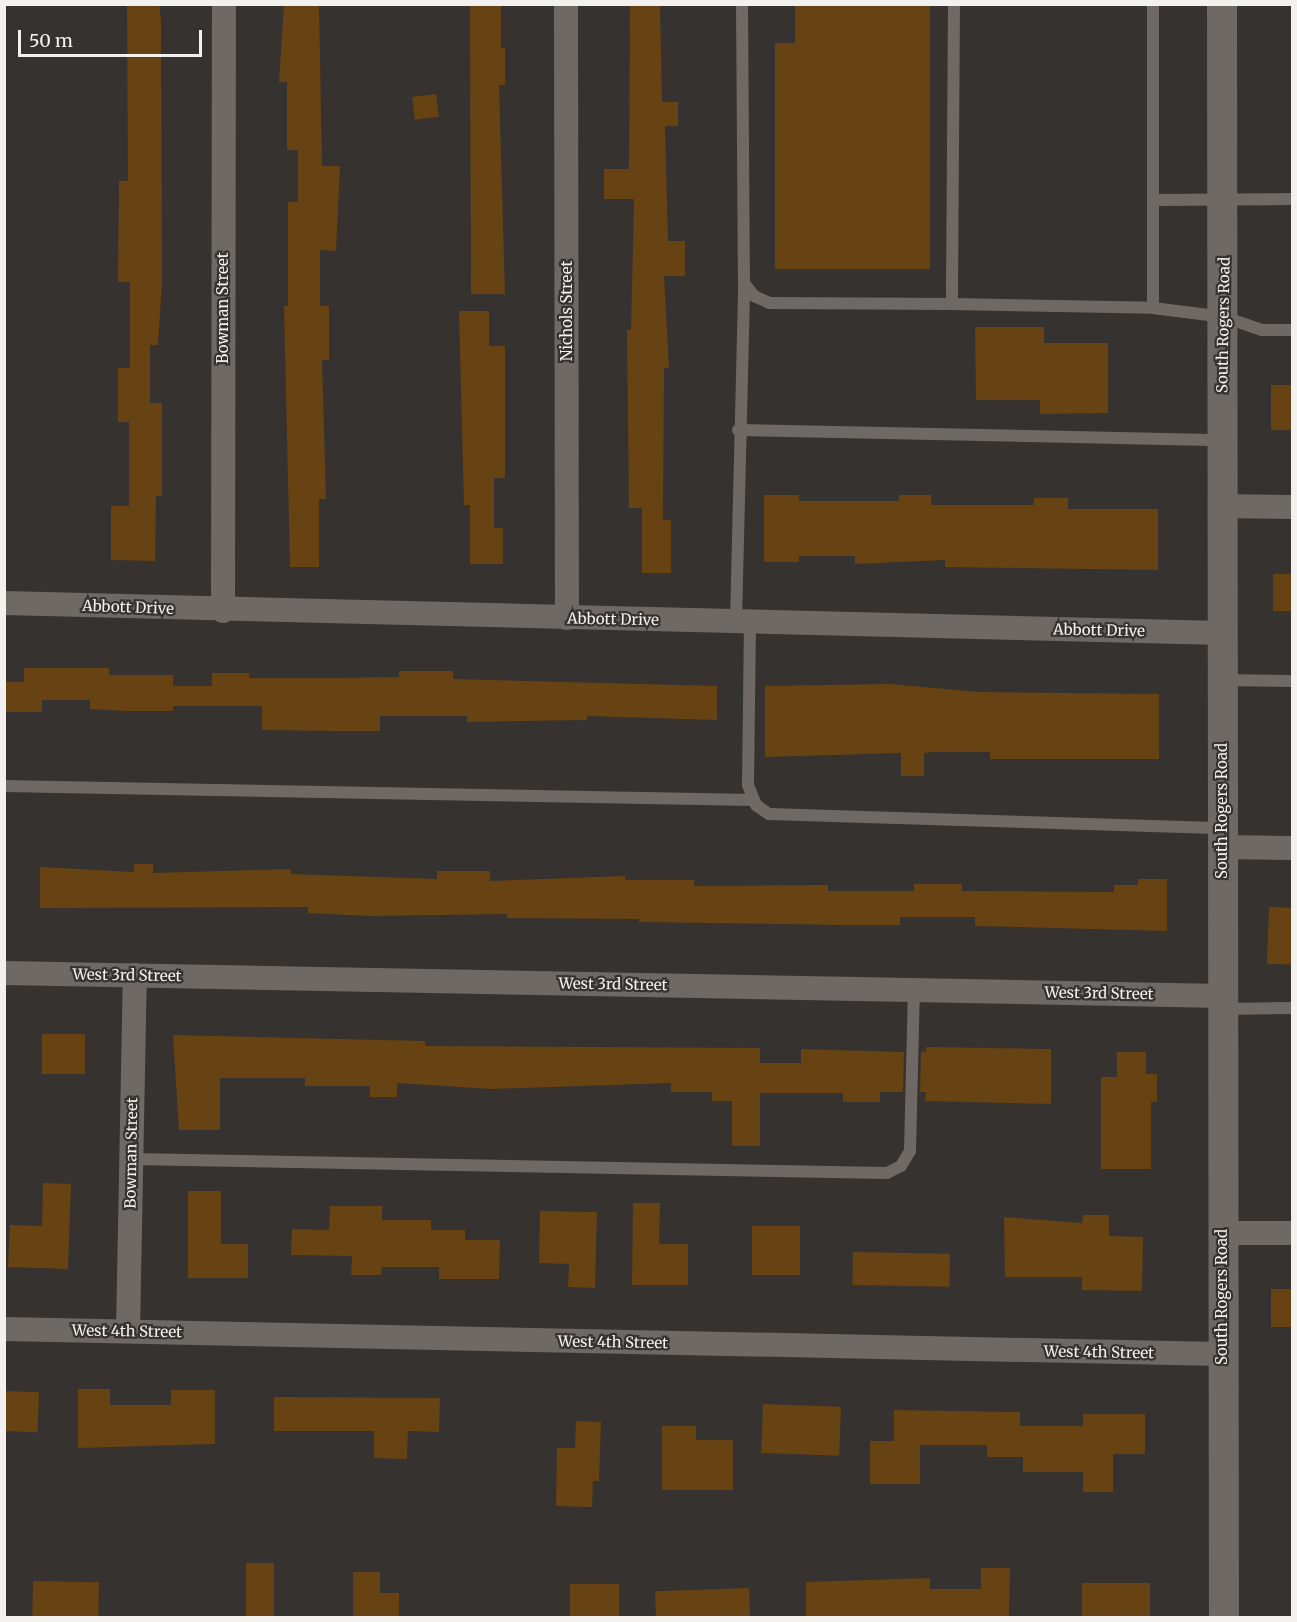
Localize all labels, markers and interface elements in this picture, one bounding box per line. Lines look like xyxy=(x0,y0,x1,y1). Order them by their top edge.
scale bar xyxy=(21,18,206,56)
text: 50 m xyxy=(29,29,73,52)
street label: Bowman Street xyxy=(214,252,232,364)
street label: South Rogers Road xyxy=(1213,257,1233,393)
street label: Nichols Street xyxy=(558,261,576,361)
street label: Abbott Drive xyxy=(82,596,174,618)
street label: Abbott Drive xyxy=(567,609,659,629)
street label: Abbott Drive xyxy=(1053,620,1145,640)
street label: South Rogers Road xyxy=(1213,743,1231,879)
street label: West 3rd Street xyxy=(72,965,182,985)
street label: West 3rd Street xyxy=(558,974,668,994)
street label: West 3rd Street xyxy=(1044,983,1154,1003)
street label: Bowman Street xyxy=(121,1097,141,1209)
street label: South Rogers Road xyxy=(1213,1229,1231,1365)
street label: West 4th Street xyxy=(72,1321,182,1341)
street label: West 4th Street xyxy=(558,1332,668,1352)
street label: West 4th Street xyxy=(1044,1342,1154,1362)

